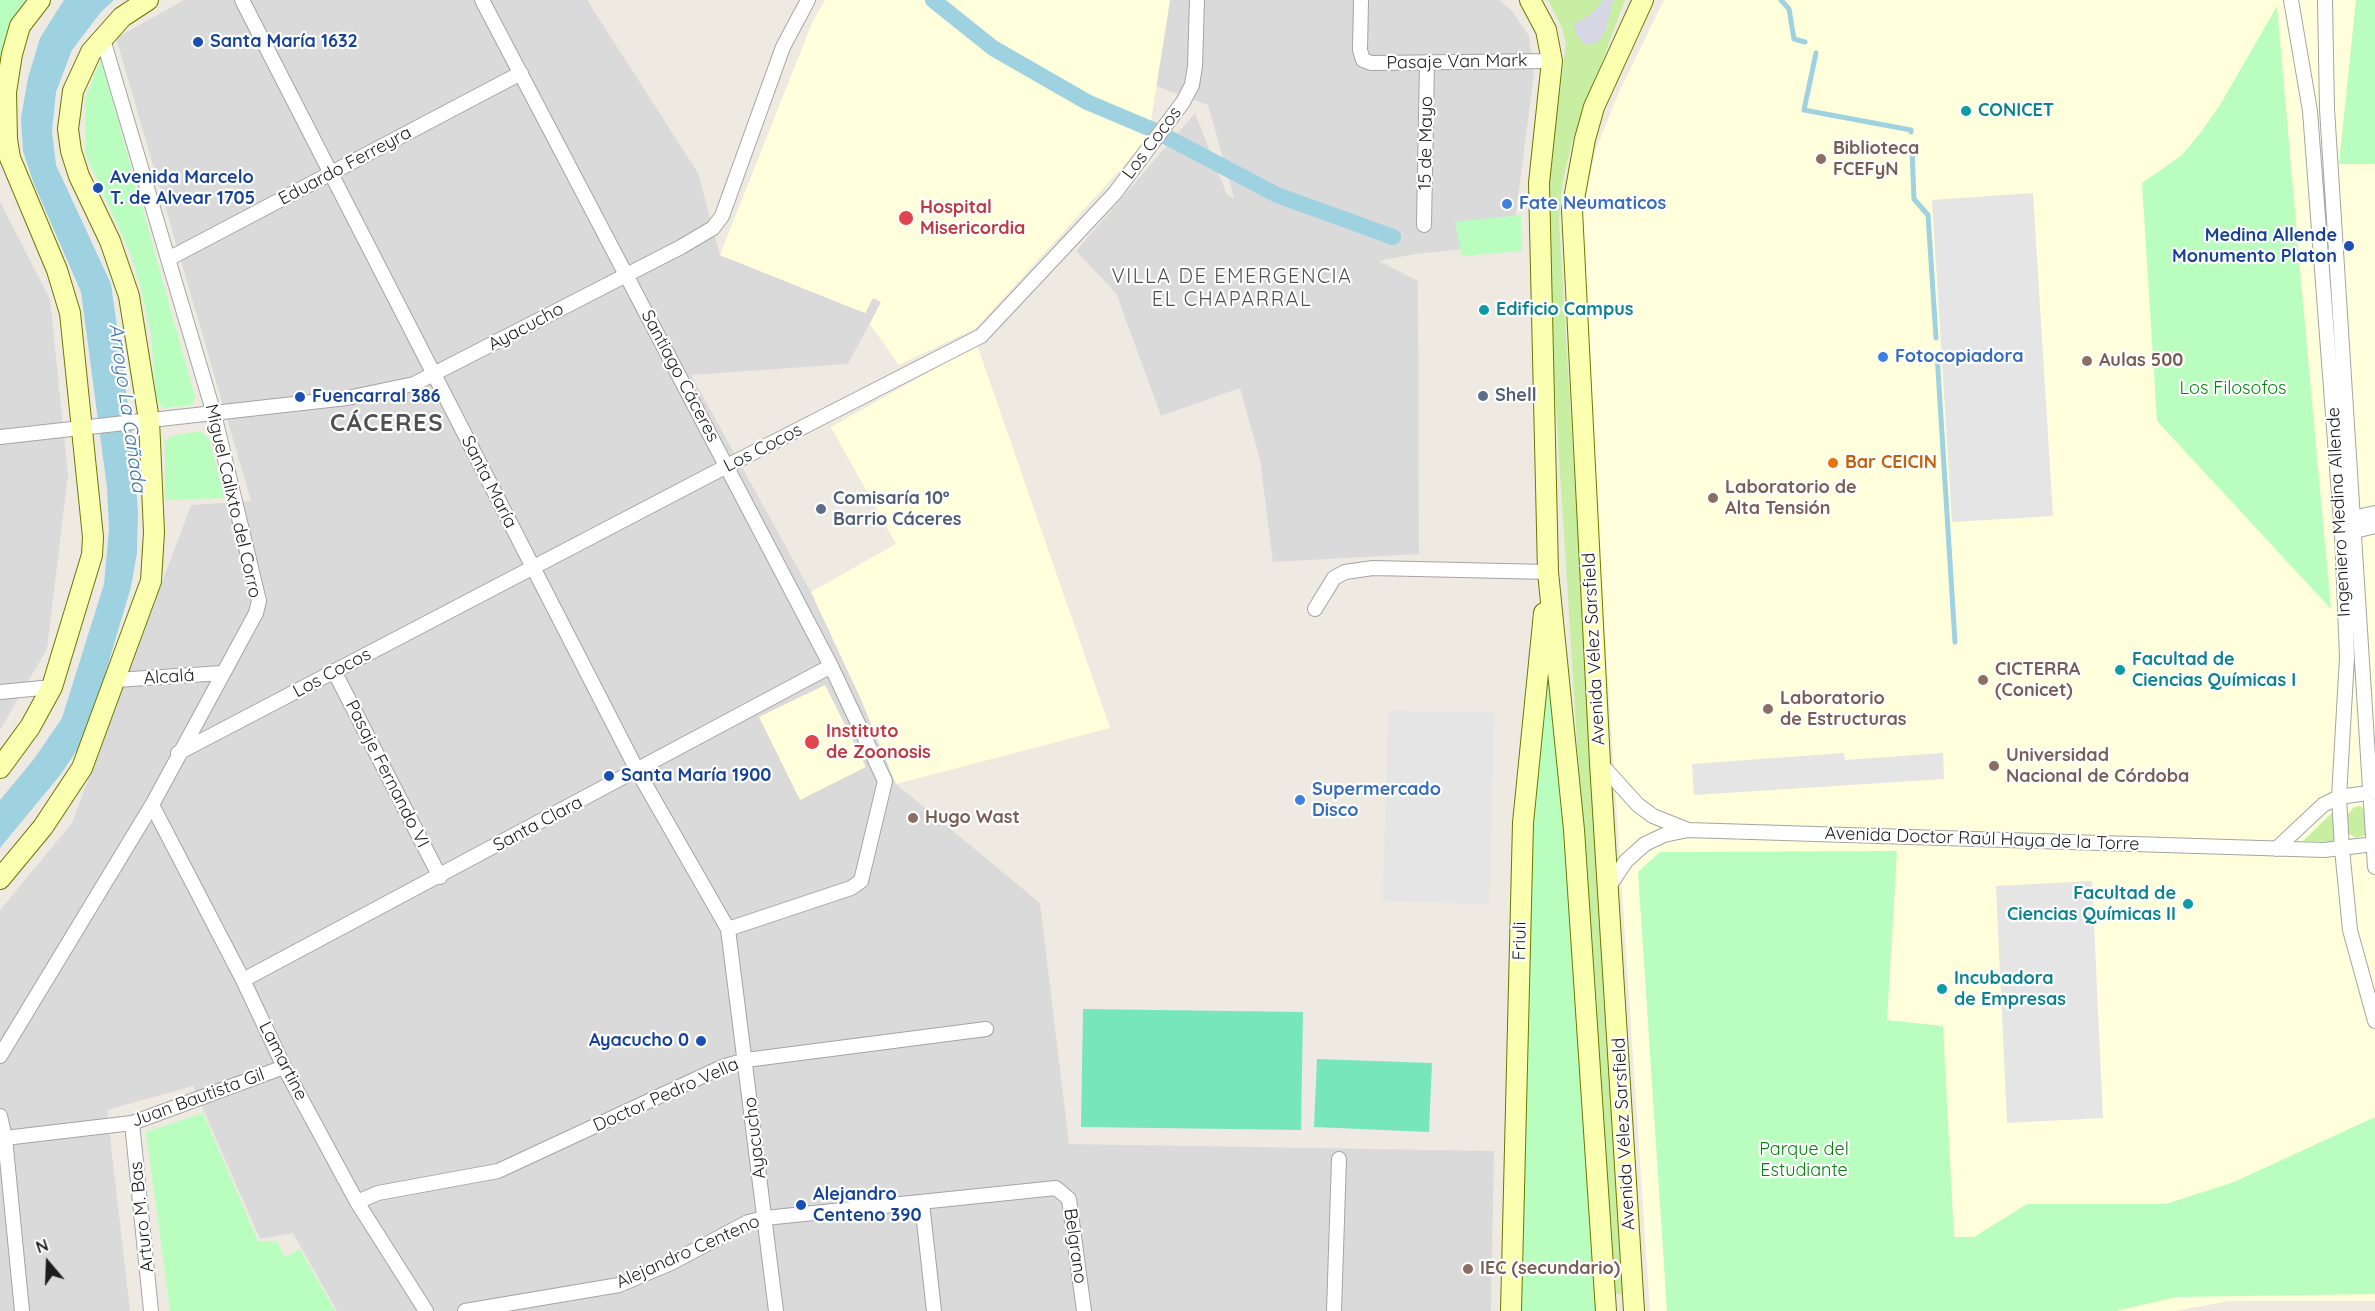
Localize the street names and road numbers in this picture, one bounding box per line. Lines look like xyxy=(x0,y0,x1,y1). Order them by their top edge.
street label: Pasaje Van Mark xyxy=(1386,50,1528,74)
street label: 15 de Mayo xyxy=(1414,96,1438,190)
street label: Los Cocos xyxy=(1118,103,1186,183)
street label: Eduardo Ferreyra xyxy=(275,122,415,210)
street label: Ayacucho xyxy=(485,298,567,356)
street label: Santiago Cáceres xyxy=(636,306,724,446)
street label: Miguel Calixto del Corro xyxy=(200,402,266,600)
street label: Ingeniero Medina Allende xyxy=(2323,407,2355,617)
street label: Los Cocos xyxy=(720,419,806,477)
street label: Santa María xyxy=(456,432,522,532)
street label: Avenida Vélez Sarsfield xyxy=(1578,552,1610,746)
street label: Los Cocos xyxy=(289,643,375,703)
street label: Alcalá xyxy=(143,664,195,690)
street label: Pasaje Fernando VI xyxy=(340,697,434,851)
street label: Santa Clara xyxy=(490,792,586,856)
street label: Avenida Doctor Raúl Haya de la Torre xyxy=(1824,823,2140,855)
street label: Friuli xyxy=(1509,921,1531,961)
street label: Lamartine xyxy=(254,1018,312,1104)
street label: Avenida Vélez Sarsfield xyxy=(1608,1037,1640,1231)
street label: Doctor Pedro Vella xyxy=(590,1053,742,1137)
street label: Juan Bautista Gil xyxy=(128,1064,268,1132)
street label: Ayacucho xyxy=(739,1096,771,1180)
street label: Arturo M. Bas xyxy=(125,1160,159,1274)
street label: Belgrano xyxy=(1059,1207,1091,1285)
street label: Alejandro Centeno xyxy=(613,1211,763,1293)

